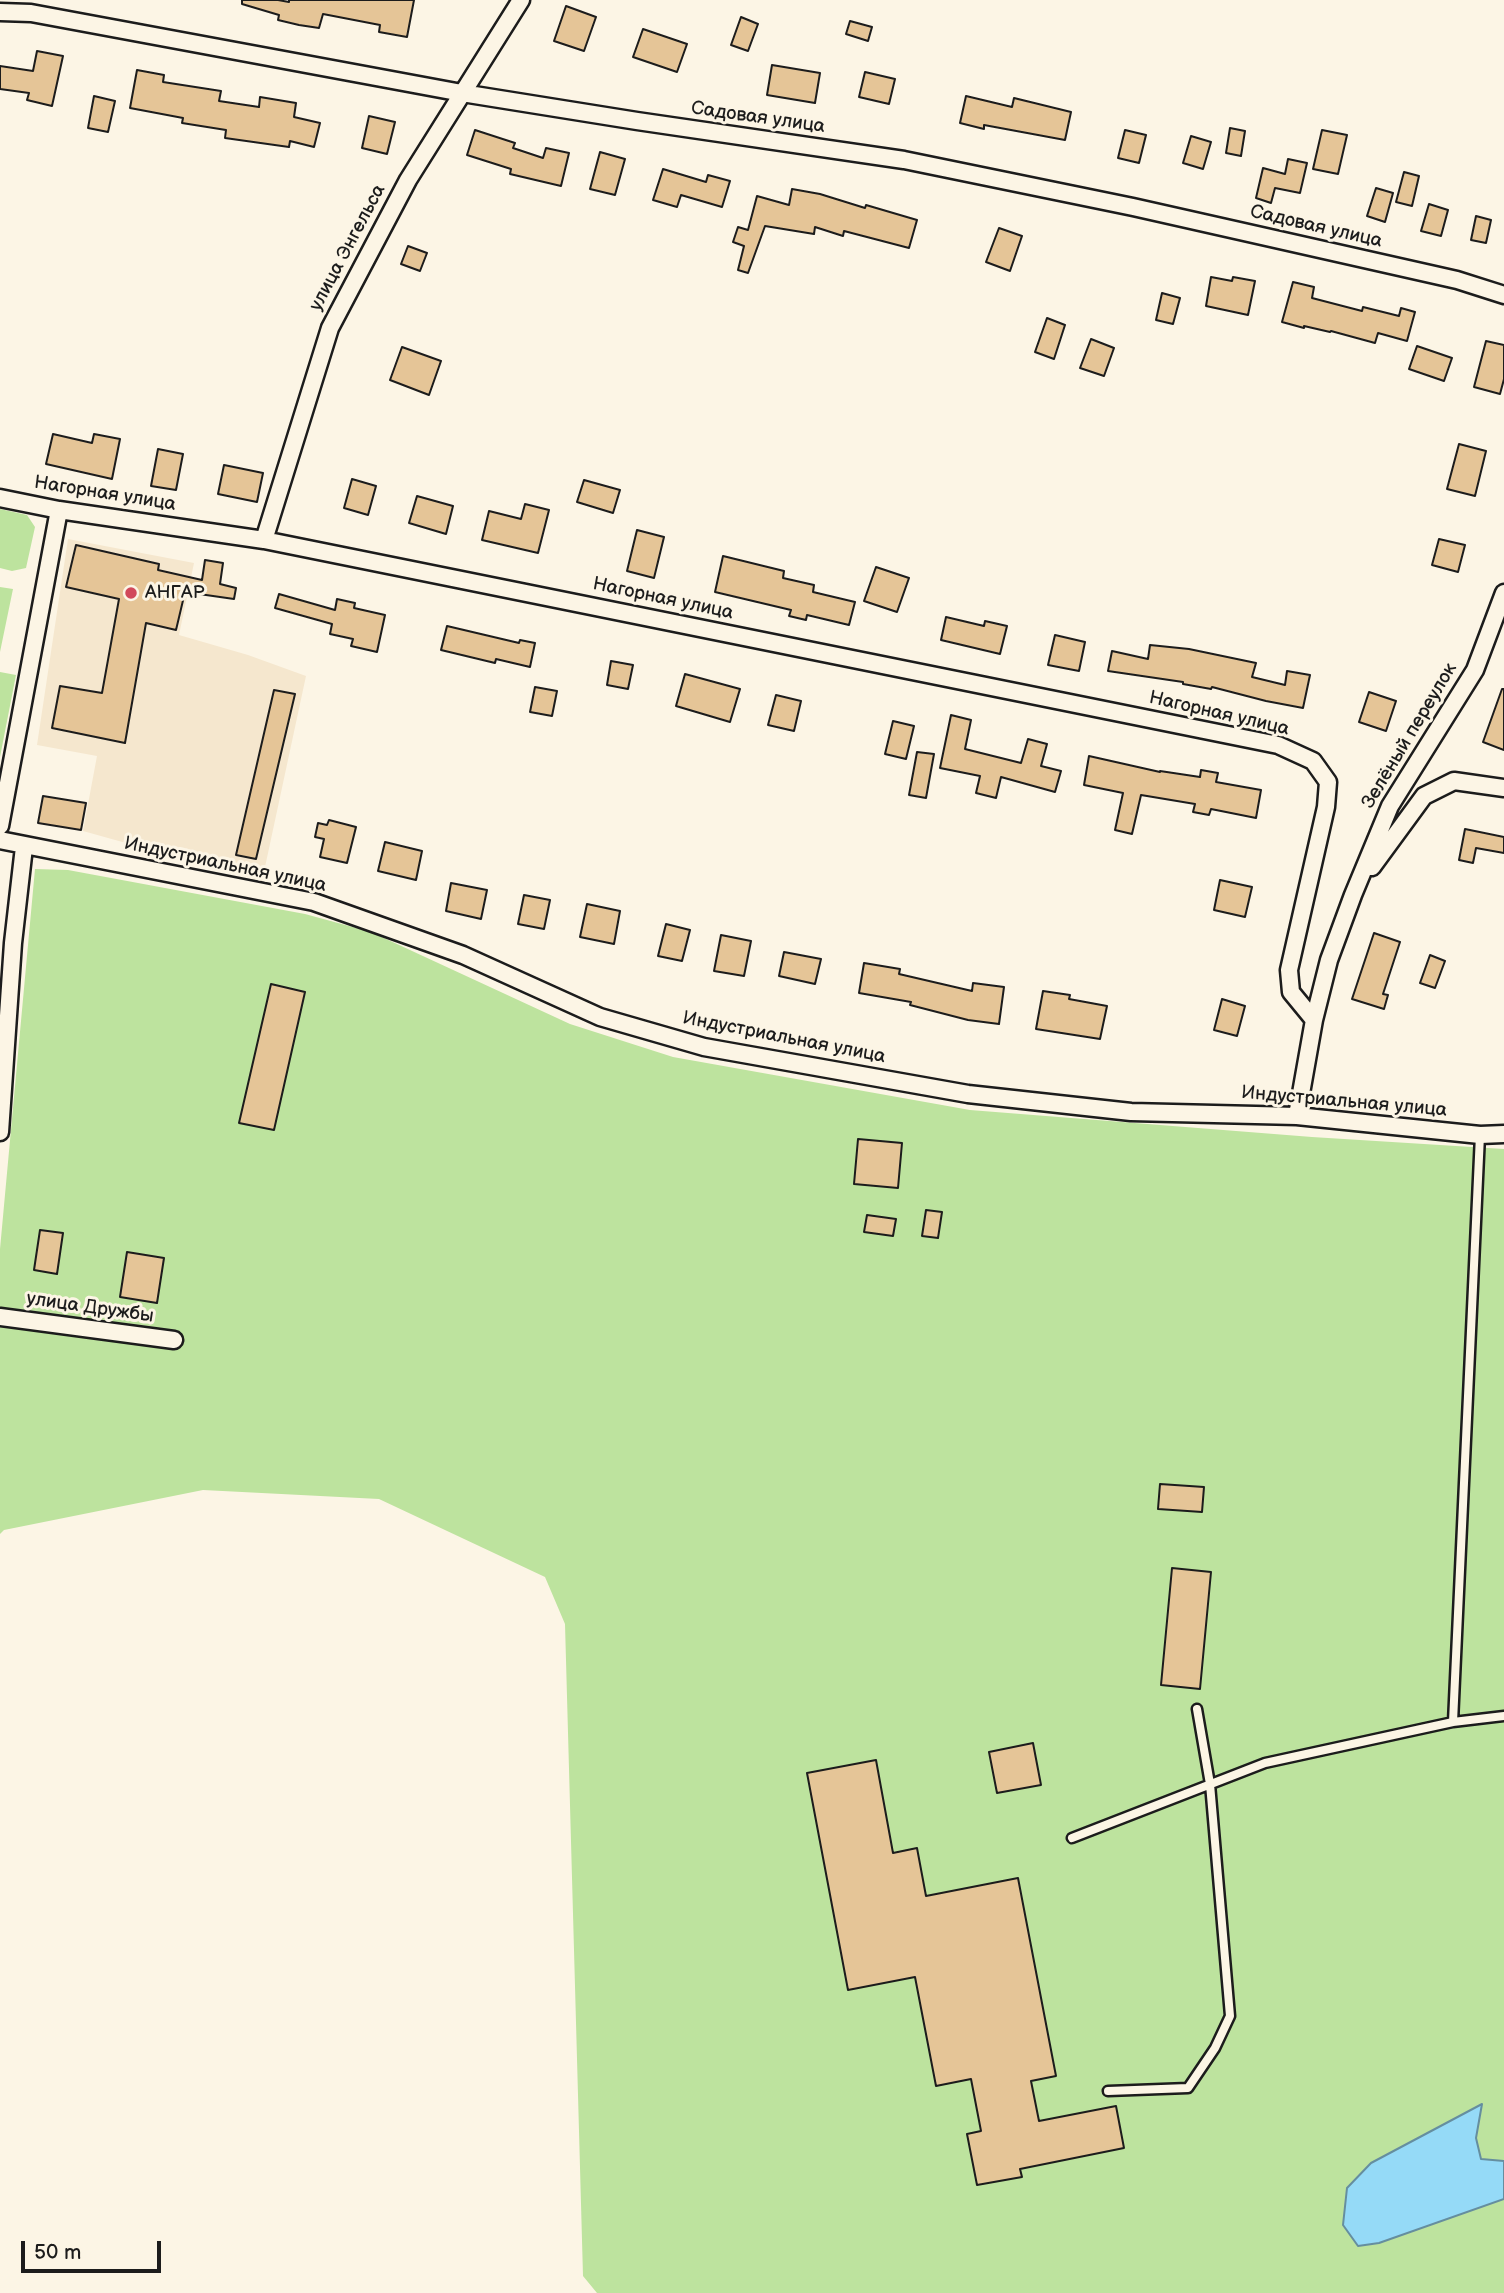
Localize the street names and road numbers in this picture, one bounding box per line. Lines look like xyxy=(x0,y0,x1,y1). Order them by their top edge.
street label: Садовая улица xyxy=(690,97,826,139)
street label: улица Энгельса xyxy=(305,181,391,315)
street label: Садовая улица xyxy=(1248,201,1384,253)
street label: Нагорная улица xyxy=(33,472,177,516)
street label: Нагорная улица xyxy=(591,573,735,625)
street label: Зелёный переулок xyxy=(1358,659,1462,813)
street label: Нагорная улица xyxy=(1147,687,1291,741)
street label: Индустриальная улица xyxy=(122,832,328,898)
street label: Индустриальная улица xyxy=(681,1007,887,1069)
street label: Индустриальная улица xyxy=(1240,1082,1448,1122)
street label: улица Дружбы xyxy=(25,1288,155,1328)

